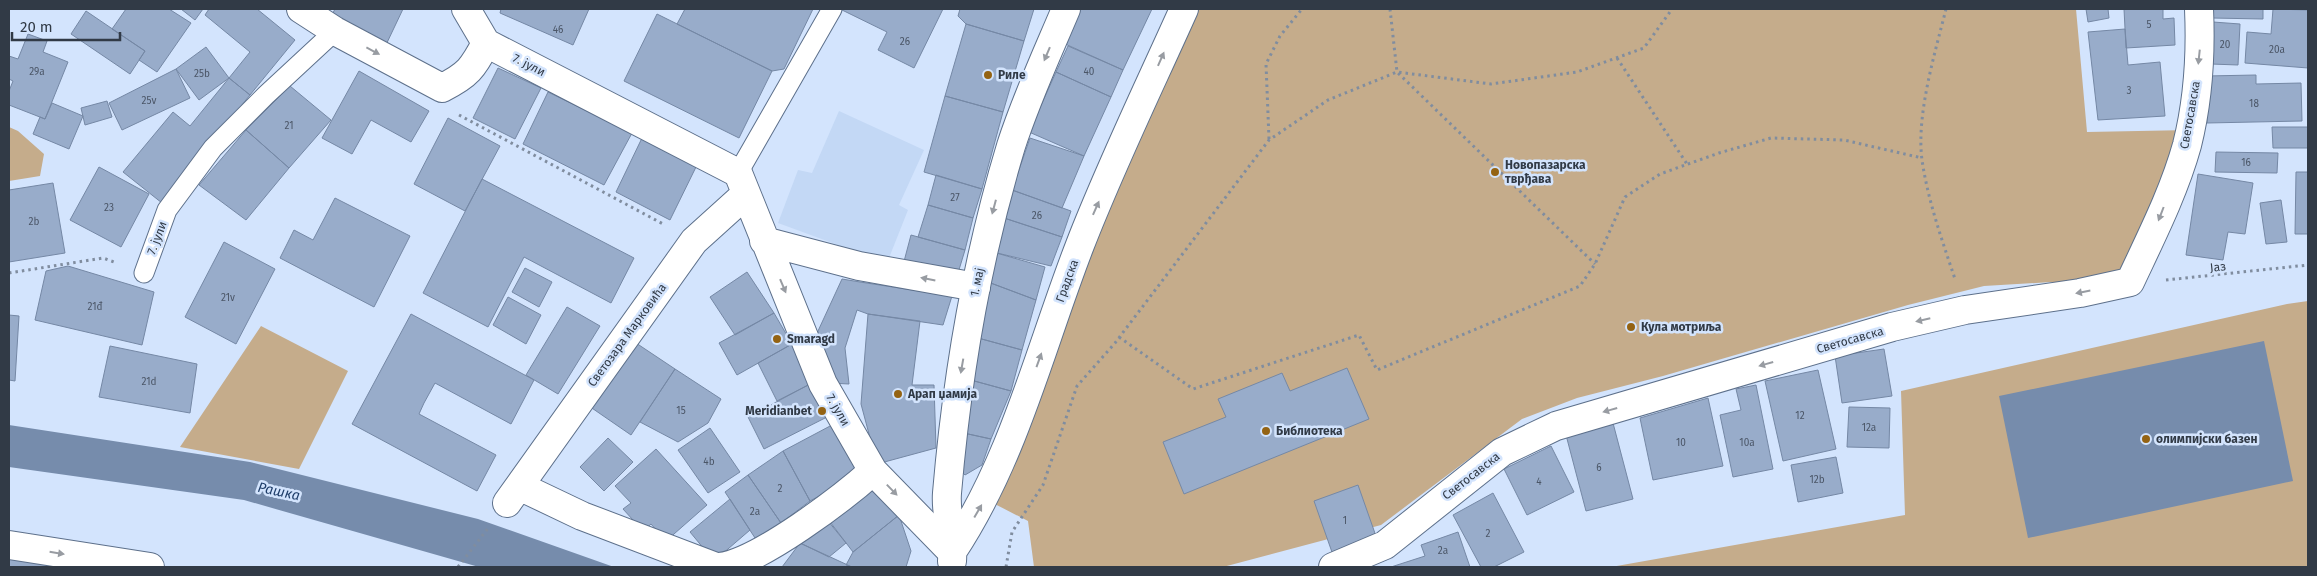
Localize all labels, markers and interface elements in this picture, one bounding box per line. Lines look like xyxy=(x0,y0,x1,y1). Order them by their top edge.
scale bar xyxy=(12,10,120,42)
text: 20 m xyxy=(20,18,53,36)
house number: 5 xyxy=(2146,19,2152,31)
house number: 46 xyxy=(553,24,563,36)
house number: 26 xyxy=(900,36,910,48)
house number: 20 xyxy=(2220,39,2231,51)
house number: 20a xyxy=(2269,44,2285,56)
one-way arrow xyxy=(366,47,381,55)
one-way arrow xyxy=(1042,47,1050,61)
one-way arrow xyxy=(2195,50,2203,66)
street label: 7. јули xyxy=(510,51,548,79)
one-way arrow xyxy=(1158,52,1166,66)
house number: 29a xyxy=(29,66,45,78)
house number: 40 xyxy=(1084,66,1095,78)
house number: 25b xyxy=(194,68,210,80)
place label: Риле xyxy=(998,68,1026,82)
marker: Риле xyxy=(982,69,994,81)
street label: Светосавска xyxy=(2177,80,2203,150)
house number: 3 xyxy=(2127,85,2132,97)
house number: 25v xyxy=(142,95,156,107)
house number: 18 xyxy=(2249,98,2259,110)
house number: 21 xyxy=(284,120,294,132)
house number: 16 xyxy=(2241,157,2251,169)
place label: Новопазарска тврђава xyxy=(1505,158,1586,186)
marker: Новопазарска тврђава xyxy=(1489,166,1501,178)
house number: 27 xyxy=(950,192,960,204)
one-way arrow xyxy=(990,200,998,215)
one-way arrow xyxy=(1092,201,1100,215)
house number: 23 xyxy=(104,202,114,214)
one-way arrow xyxy=(2157,207,2164,222)
house number: 26 xyxy=(1032,210,1042,222)
house number: 2b xyxy=(29,216,40,228)
street label: 7. јули xyxy=(144,219,170,257)
street label: Градска xyxy=(1053,258,1081,304)
street label: Јаз xyxy=(2209,259,2227,275)
street label: 1. мај xyxy=(967,266,987,298)
one-way arrow xyxy=(919,274,935,282)
one-way arrow xyxy=(779,279,787,293)
street label: Светозара Марковића xyxy=(585,281,669,389)
one-way arrow xyxy=(2075,288,2090,296)
house number: 21v xyxy=(221,292,235,304)
house number: 21đ xyxy=(87,301,103,313)
one-way arrow xyxy=(1915,316,1930,324)
place label: Кула мотриља xyxy=(1641,320,1722,334)
marker: Кула мотриља xyxy=(1625,321,1637,333)
street label: Светосавска xyxy=(1815,324,1885,356)
place label: Smaragd xyxy=(787,332,835,346)
marker: Smaragd xyxy=(771,333,783,345)
one-way arrow xyxy=(1035,352,1043,367)
one-way arrow xyxy=(958,359,966,375)
one-way arrow xyxy=(1759,361,1774,369)
house number: 21d xyxy=(141,376,157,388)
place label: Арап џамија xyxy=(907,387,978,401)
marker: Арап џамија xyxy=(892,388,904,400)
street label: 7. јули xyxy=(823,392,853,428)
place label: Meridianbet xyxy=(745,404,812,418)
house number: 15 xyxy=(676,405,686,417)
marker: Meridianbet xyxy=(816,405,828,417)
one-way arrow xyxy=(1603,406,1618,414)
house number: 12 xyxy=(1795,410,1805,422)
house number: 12a xyxy=(1862,422,1876,434)
place label: Библиотека xyxy=(1276,424,1343,438)
marker: Библиотека xyxy=(1260,425,1272,437)
place label: олимпијски базен xyxy=(2156,432,2257,446)
marker: олимпијски базен xyxy=(2140,433,2152,445)
house number: 10 xyxy=(1676,437,1686,449)
house number: 10a xyxy=(1739,437,1755,449)
street label: Светосавска xyxy=(1440,449,1502,503)
house number: 4b xyxy=(703,456,715,468)
house number: 6 xyxy=(1596,462,1602,474)
house number: 12b xyxy=(1809,474,1825,486)
house number: 4 xyxy=(1536,476,1542,488)
water label: Рашка xyxy=(256,479,302,504)
house number: 2 xyxy=(778,483,783,495)
one-way arrow xyxy=(886,483,898,495)
one-way arrow xyxy=(974,503,982,518)
house number: 2a xyxy=(750,506,760,518)
house number: 1 xyxy=(1343,515,1347,527)
house number: 2 xyxy=(1486,528,1491,540)
house number: 2a xyxy=(1438,545,1448,557)
one-way arrow xyxy=(49,549,65,557)

